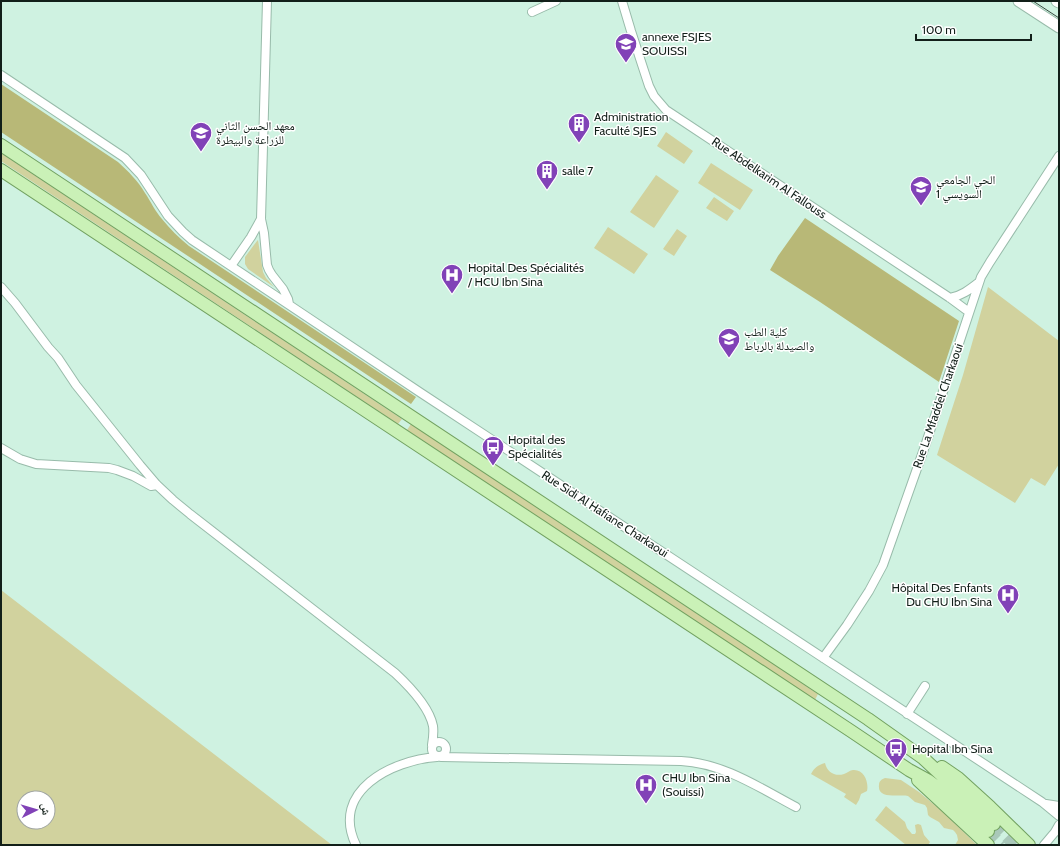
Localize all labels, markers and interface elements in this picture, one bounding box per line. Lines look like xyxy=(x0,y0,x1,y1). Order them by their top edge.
scale bar xyxy=(916,16,1031,42)
text: 100 m xyxy=(922,22,956,37)
place label: annexe FSJES SOUISSI xyxy=(642,29,712,58)
school or university icon: annexe FSJES SOUISSI xyxy=(613,31,639,64)
place label: Administration Faculté SJES xyxy=(594,109,669,138)
building icon: Administration Faculté SJES xyxy=(566,111,592,144)
place label: معهد الحسن الثاني للزراعة والبيطرة xyxy=(216,118,295,147)
school or university icon: معهد الحسن الثاني للزراعة والبيطرة xyxy=(188,120,214,153)
street label: Rue Abdelkarim Al Fallouss xyxy=(709,134,830,222)
building icon: salle 7 xyxy=(534,158,560,191)
place label: salle 7 xyxy=(562,163,593,178)
place label: الحي الجامعي السويسي 1 xyxy=(936,172,996,204)
school or university icon: الحي الجامعي السويسي 1 xyxy=(908,174,934,207)
place label: Hopital Des Spécialités / HCU Ibn Sina xyxy=(467,260,584,289)
hospital icon: Hopital Des Spécialités / HCU Ibn Sina xyxy=(439,262,465,295)
place label: كلية الطب والصيدلة بالرباط xyxy=(744,324,814,353)
school or university icon: كلية الطب والصيدلة بالرباط xyxy=(716,326,742,359)
street label: Rue La Mfaddel Charkaoui xyxy=(909,342,966,470)
place label: Hopital des Spécialités xyxy=(508,432,565,461)
bus stop icon: Hopital des Spécialités xyxy=(480,434,506,467)
street label: Rue Sidi Al Hafiane Charkaoui xyxy=(539,467,672,560)
place label: Hôpital Des Enfants Du CHU Ibn Sina xyxy=(892,580,992,609)
hospital icon: Hôpital Des Enfants Du CHU Ibn Sina xyxy=(995,582,1021,615)
bus stop icon: Hopital Ibn Sina xyxy=(883,736,909,769)
place label: Hopital Ibn Sina xyxy=(912,741,993,756)
place label: CHU Ibn Sina (Souissi) xyxy=(662,770,730,799)
hospital icon: CHU Ibn Sina (Souissi) xyxy=(633,772,659,805)
north arrow xyxy=(16,790,56,830)
text: ش xyxy=(37,803,53,816)

